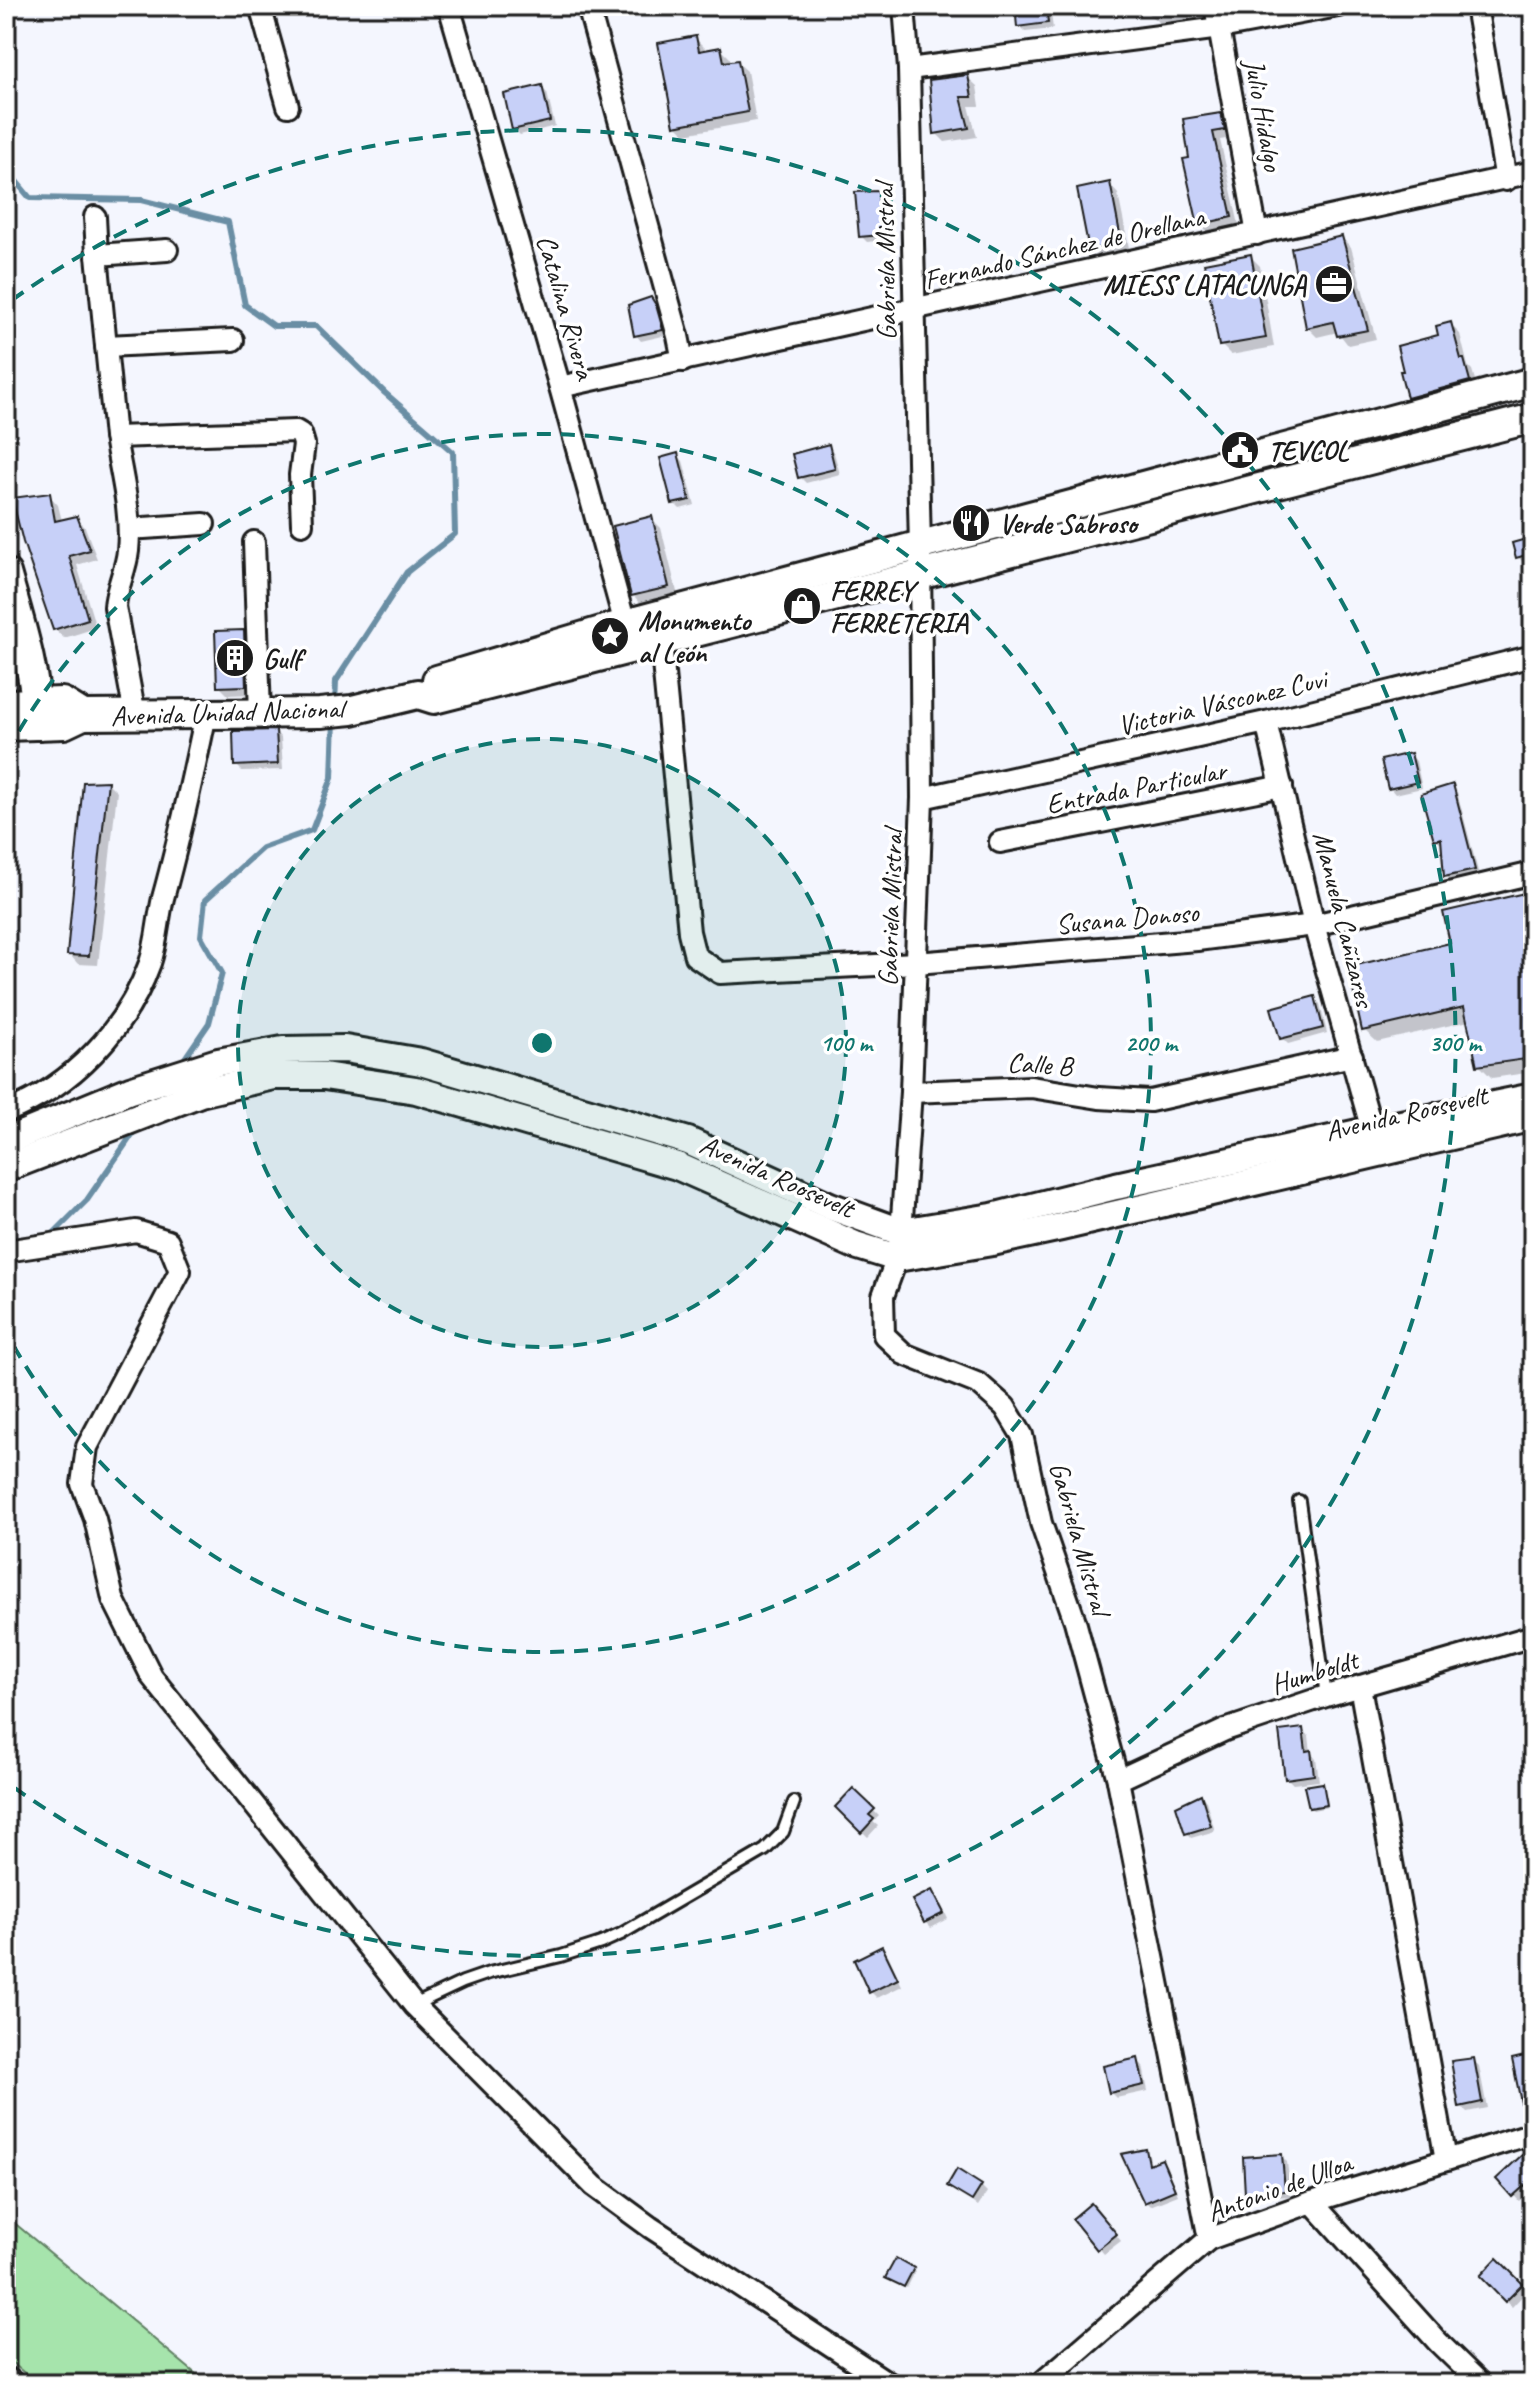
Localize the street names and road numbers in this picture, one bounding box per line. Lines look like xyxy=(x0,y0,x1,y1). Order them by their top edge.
street label: Julio Hidalgo xyxy=(1237,54,1291,176)
street label: Gabriela Mistral xyxy=(866,178,904,341)
street label: Fernando Sánchez de Orellana xyxy=(920,198,1209,297)
street label: Catalina Rivera xyxy=(529,231,604,385)
street label: Victoria Vásconez Cuvi xyxy=(1114,660,1333,743)
street label: Avenida Unidad Nacional xyxy=(110,690,349,734)
street label: Entrada Particular xyxy=(1043,752,1231,822)
street label: Gabriela Mistral xyxy=(870,824,910,987)
street label: Manuela Cañizares xyxy=(1305,828,1383,1013)
street label: Susana Donoso xyxy=(1054,894,1202,942)
street label: Calle B xyxy=(1006,1044,1076,1084)
street label: Avenida Roosevelt xyxy=(1322,1077,1493,1149)
street label: Avenida Roosevelt xyxy=(695,1126,862,1227)
street label: Gabriela Mistral xyxy=(1042,1458,1120,1623)
street label: Humboldt xyxy=(1266,1641,1364,1702)
street label: Antonio de Ulloa xyxy=(1202,2144,1358,2229)

